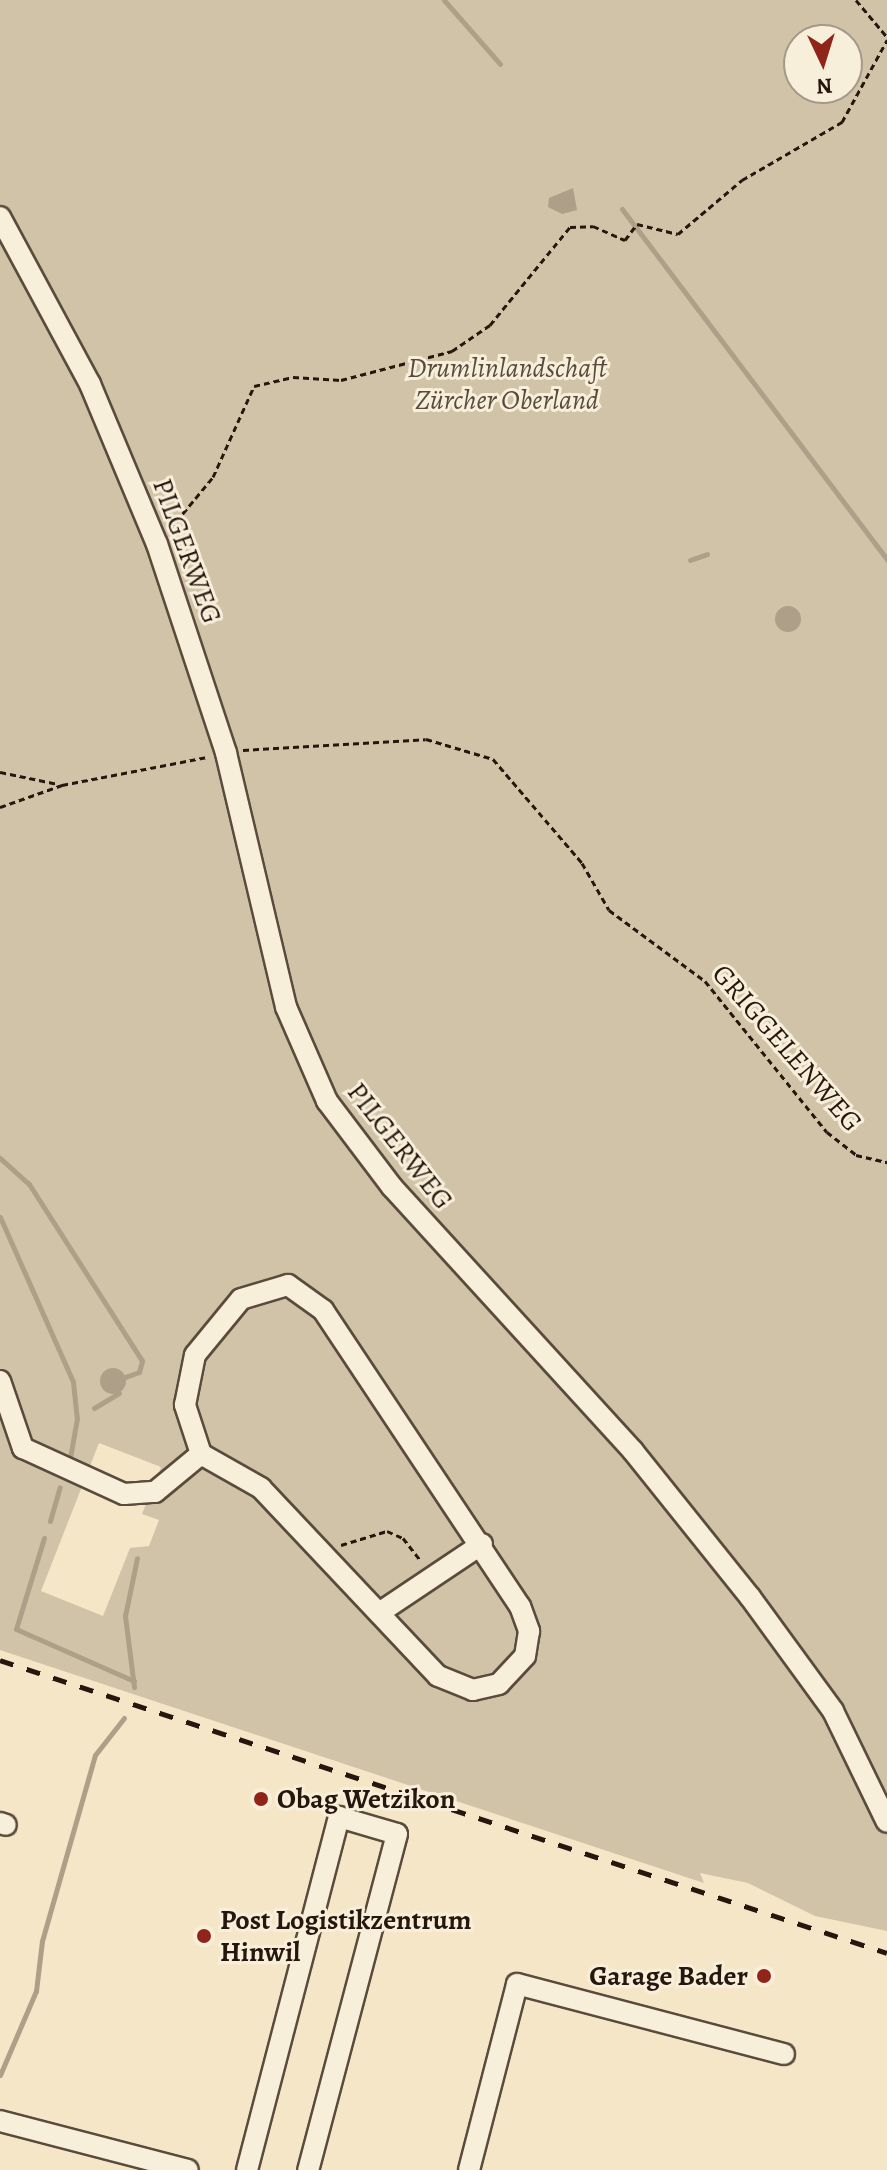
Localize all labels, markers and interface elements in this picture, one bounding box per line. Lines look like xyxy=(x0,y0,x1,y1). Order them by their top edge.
north arrow xyxy=(783,24,863,104)
text: N xyxy=(815,70,834,101)
park label: Drumlinlandschaft Zürcher Oberland xyxy=(408,351,606,417)
street label: PILGERWEG xyxy=(145,474,229,628)
street label: GRIGGELENWEG xyxy=(705,957,869,1139)
street label: PILGERWEG xyxy=(340,1076,460,1216)
place label: Obag Wetzikon xyxy=(277,1782,455,1816)
marker: Obag Wetzikon xyxy=(252,1790,270,1808)
place label: Post Logistikzentrum Hinwil xyxy=(220,1903,471,1969)
marker: Post Logistikzentrum Hinwil xyxy=(195,1927,213,1945)
place label: Garage Bader xyxy=(589,1959,748,1993)
marker: Garage Bader xyxy=(755,1967,773,1985)

